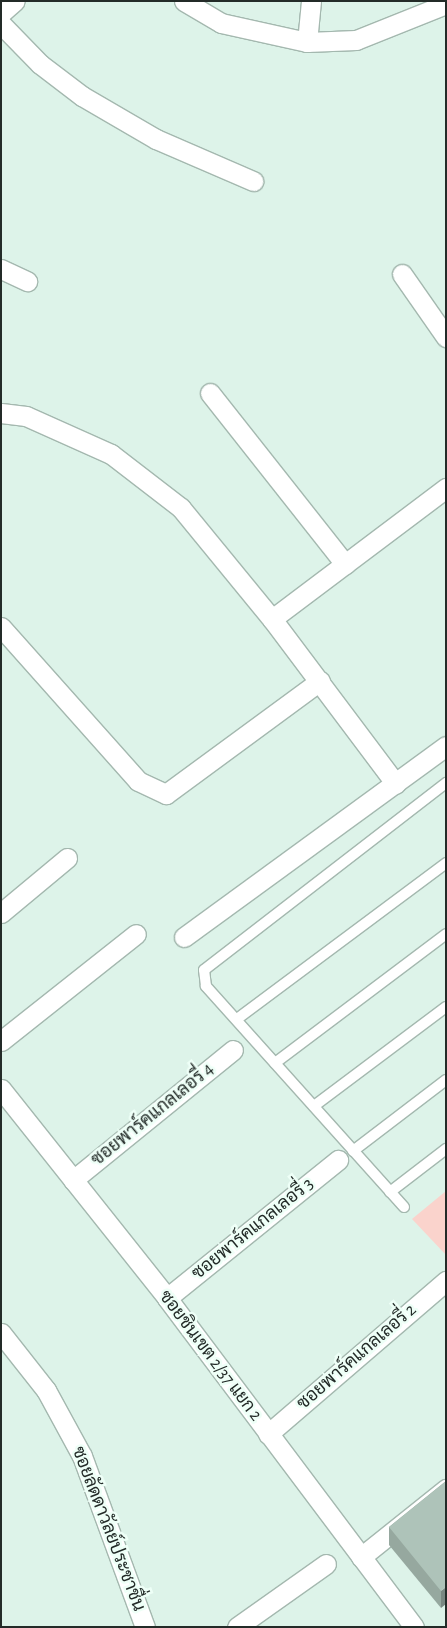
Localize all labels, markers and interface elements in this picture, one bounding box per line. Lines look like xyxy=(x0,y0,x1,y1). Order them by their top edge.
street label: ซอยพาร์คแกลเลอรี่ 4 xyxy=(87,1059,219,1171)
street label: ซอยพาร์คแกลเลอรี่ 3 xyxy=(188,1173,318,1285)
street label: ซอยชินเขต 2/37 แยก 2 xyxy=(154,1286,266,1426)
street label: ซอยพาร์คแกลเลอรี่ 2 xyxy=(293,1299,421,1415)
street label: ซอยลัดดาวัลย์ประชาชื่น xyxy=(67,1444,149,1614)

